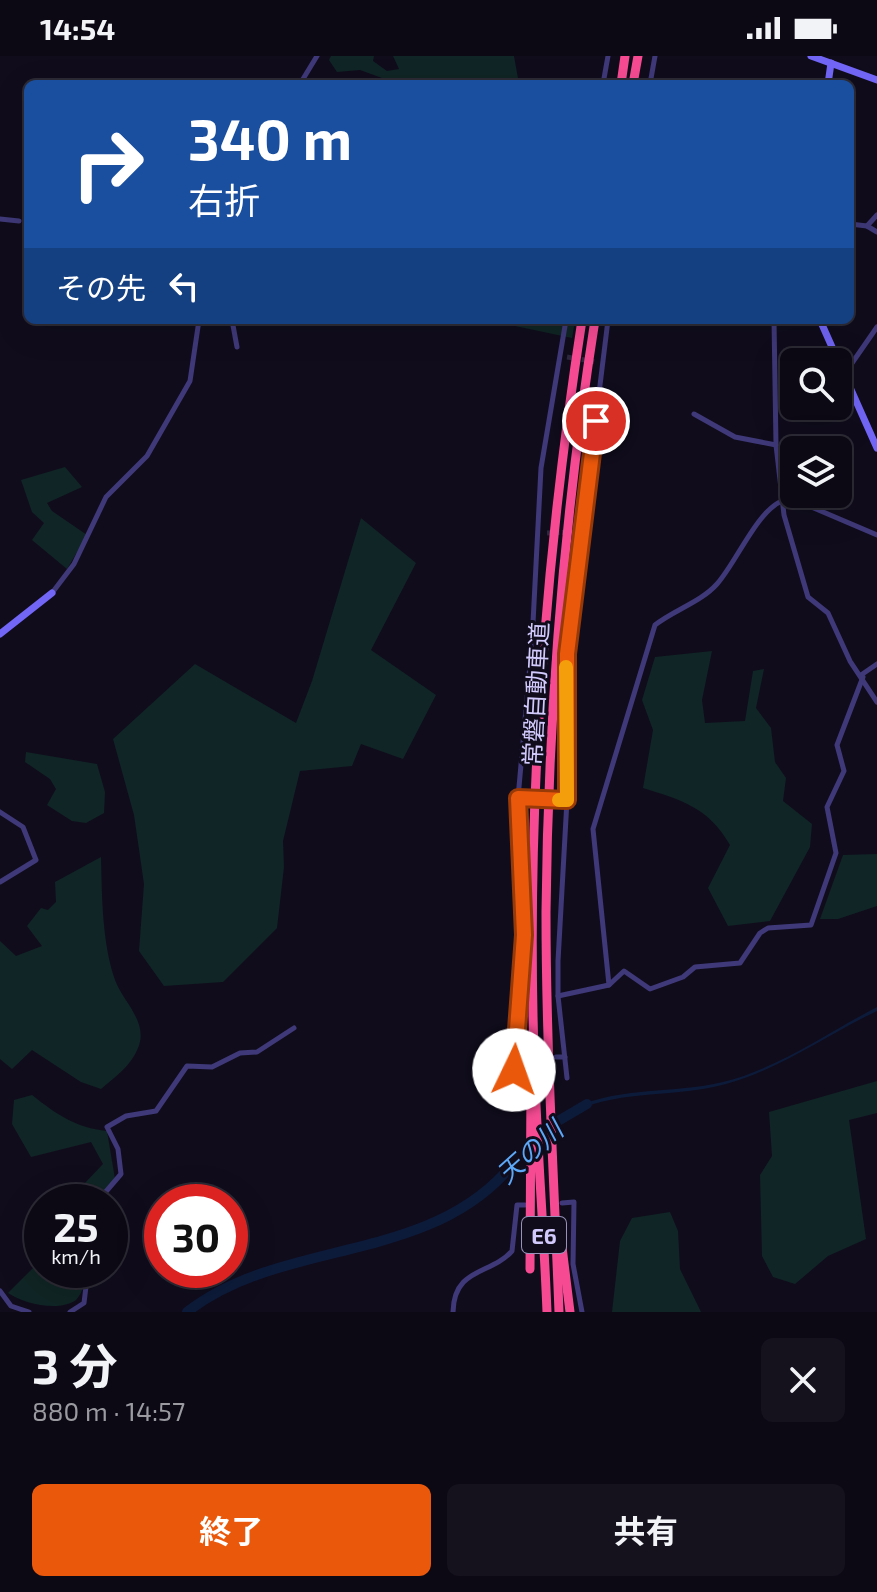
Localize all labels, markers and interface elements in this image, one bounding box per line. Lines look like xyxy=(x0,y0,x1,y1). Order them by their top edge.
text: 14:54 xyxy=(40,10,115,46)
text: 340 m xyxy=(188,104,352,171)
icon: right xyxy=(56,112,160,216)
text: 右折 xyxy=(188,178,260,221)
icon: left xyxy=(162,264,206,308)
text: その先 xyxy=(56,269,146,305)
map controls xyxy=(780,348,852,508)
button: search xyxy=(780,348,852,420)
pin xyxy=(562,387,630,455)
icon: arrive xyxy=(574,399,618,443)
button: layers xyxy=(780,436,852,508)
street label: 常磐自動車道 xyxy=(517,621,553,767)
position arrow xyxy=(472,1028,556,1112)
water label: 天の川 xyxy=(490,1111,571,1189)
speed limit sign: 30 xyxy=(144,1184,248,1288)
text: 25 xyxy=(53,1202,99,1250)
road number: E6 xyxy=(522,1217,566,1253)
text: km/h xyxy=(51,1244,101,1268)
text: 3 分 xyxy=(32,1336,118,1394)
button: close xyxy=(761,1338,845,1422)
text: 880 m · 14:57 xyxy=(32,1395,185,1426)
button: 終了 xyxy=(32,1484,431,1576)
button: 共有 xyxy=(447,1484,845,1576)

